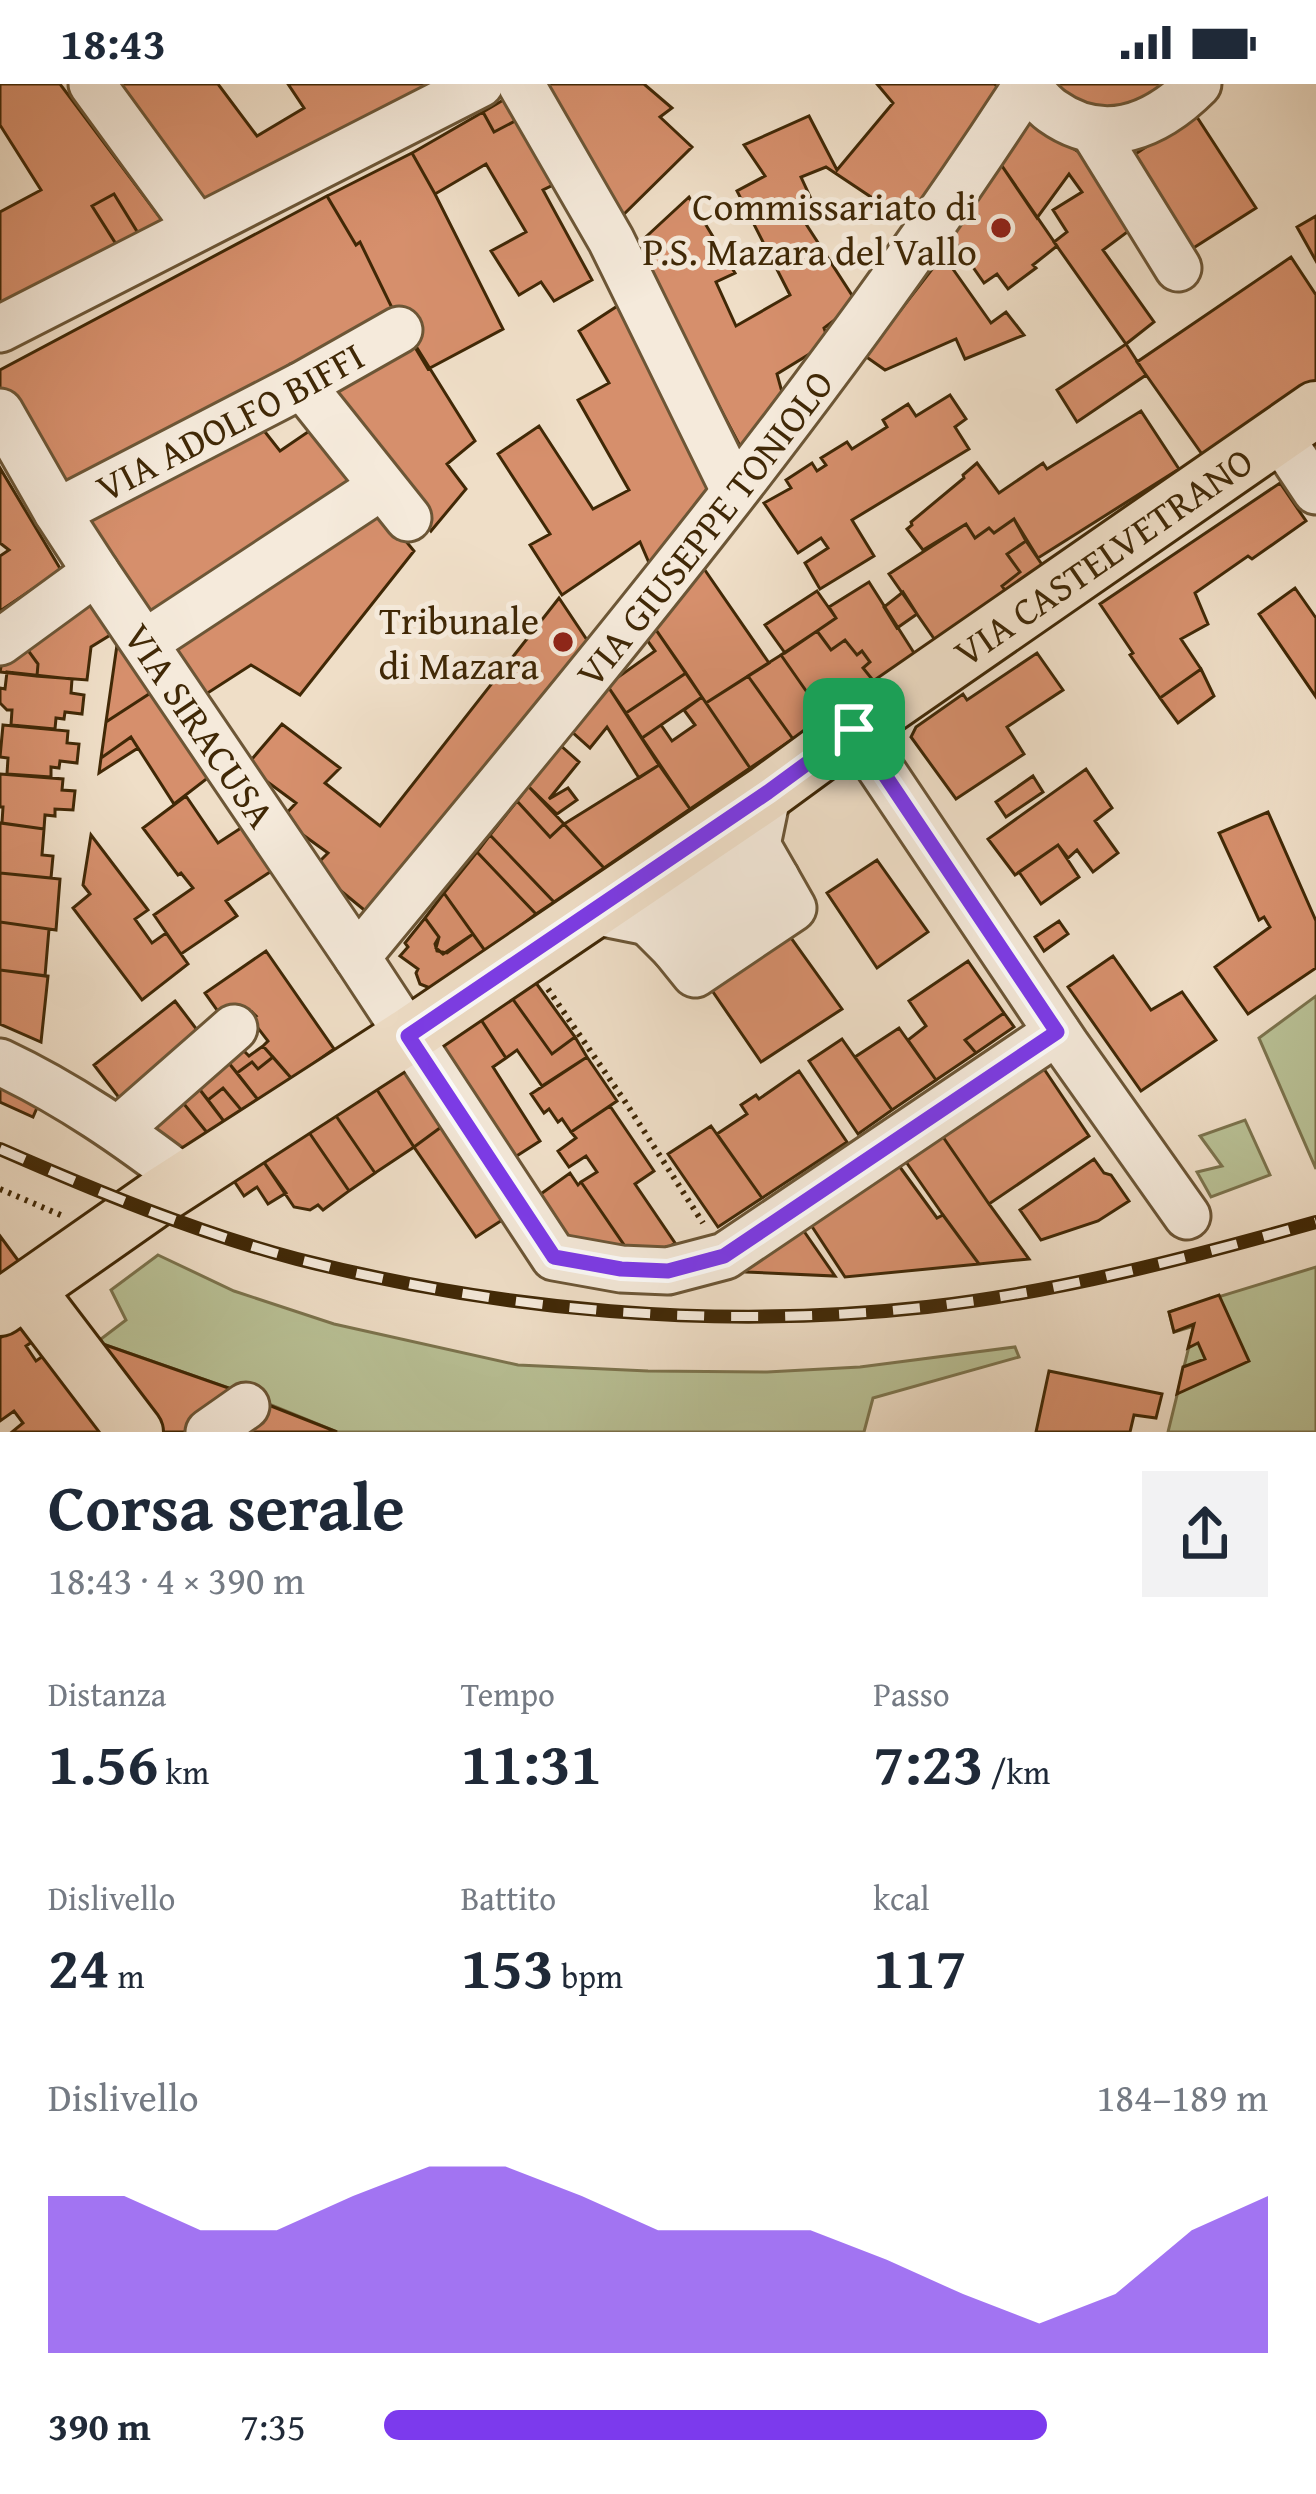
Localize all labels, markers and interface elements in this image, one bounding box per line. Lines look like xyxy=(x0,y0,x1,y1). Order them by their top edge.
text: 18:43 xyxy=(60,10,166,75)
place label: Commissariato di P.S. Mazara del Vallo xyxy=(643,177,977,279)
marker: Commissariato di P.S. Mazara del Vallo xyxy=(988,215,1014,241)
street label: VIA ADOLFO BIFFI xyxy=(86,327,374,515)
street label: VIA GIUSEPPE TONIOLO xyxy=(562,357,846,699)
street label: VIA CASTELVETRANO xyxy=(942,432,1264,680)
place label: Tribunale di Mazara xyxy=(379,591,540,693)
street label: VIA SIRACUSA xyxy=(111,611,290,839)
marker: Tribunale di Mazara xyxy=(550,629,576,655)
pin xyxy=(803,678,905,780)
icon: arrive xyxy=(821,696,887,762)
text: Corsa serale xyxy=(48,1457,405,1554)
button: share xyxy=(1142,1471,1268,1597)
text: 18:43 · 4 × 390 m xyxy=(48,1551,305,1608)
text: Distanza xyxy=(48,1670,166,1718)
text: Tempo xyxy=(461,1670,555,1718)
text: Passo xyxy=(873,1670,950,1718)
text: 1.56 xyxy=(48,1718,158,1806)
text: 11:31 xyxy=(461,1718,602,1806)
text: 7:23 xyxy=(873,1718,984,1806)
text: km xyxy=(158,1748,209,1796)
text: /km xyxy=(984,1748,1050,1796)
text: Dislivello xyxy=(48,1874,175,1922)
text: Battito xyxy=(461,1874,556,1922)
text: kcal xyxy=(873,1874,930,1922)
text: 24 xyxy=(48,1922,110,2010)
text: 153 xyxy=(461,1922,554,2010)
text: 117 xyxy=(873,1922,967,2010)
text: m xyxy=(110,1952,144,2000)
text: bpm xyxy=(554,1952,623,2000)
text: Dislivello xyxy=(48,2068,199,2125)
text: 184–189 m xyxy=(1096,2068,1268,2125)
text: 390 m xyxy=(48,2397,151,2454)
text: 7:35 xyxy=(240,2397,306,2454)

